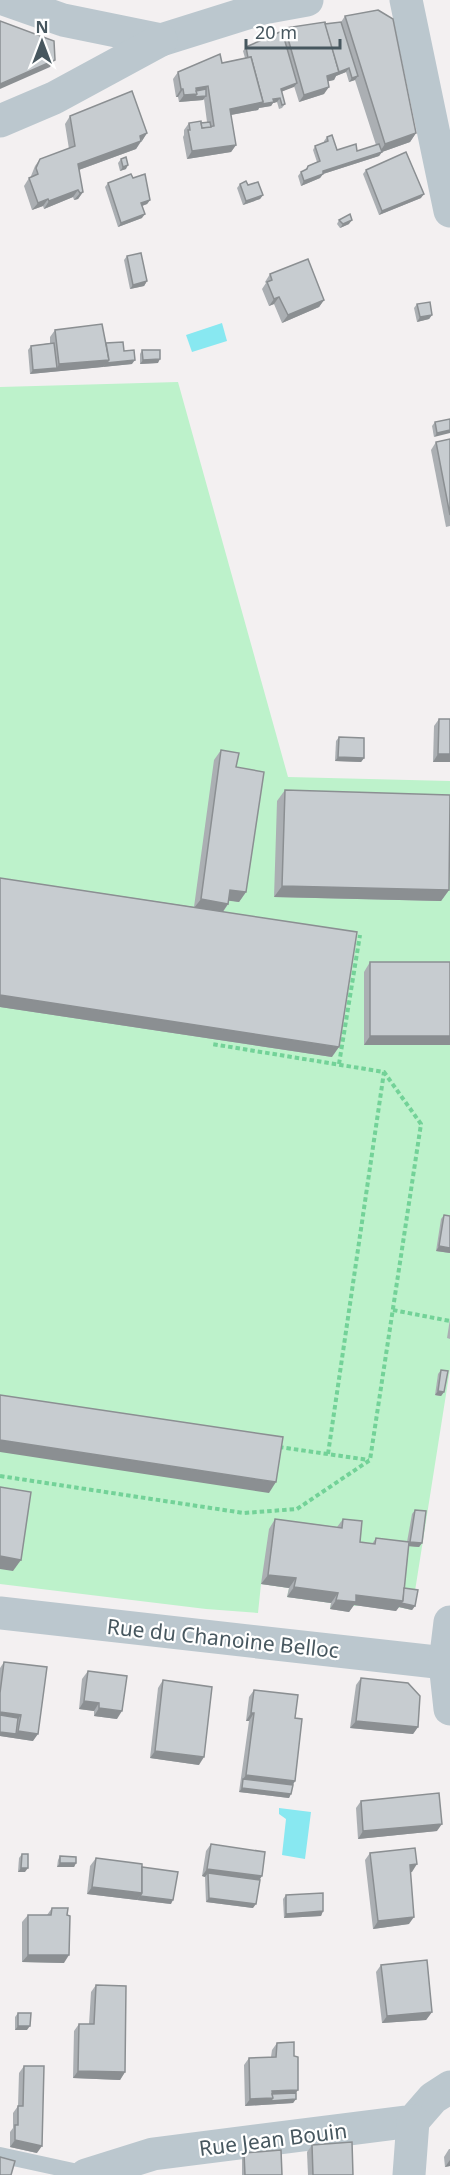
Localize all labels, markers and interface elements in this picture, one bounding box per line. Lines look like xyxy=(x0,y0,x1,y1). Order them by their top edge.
north arrow xyxy=(12,12,72,72)
scale bar xyxy=(246,12,340,50)
text: N xyxy=(35,16,49,38)
text: 20 m xyxy=(255,20,297,44)
street label: Rue du Chanoine Belloc xyxy=(106,1612,340,1664)
street label: Rue Jean Bouin xyxy=(197,2116,349,2162)

